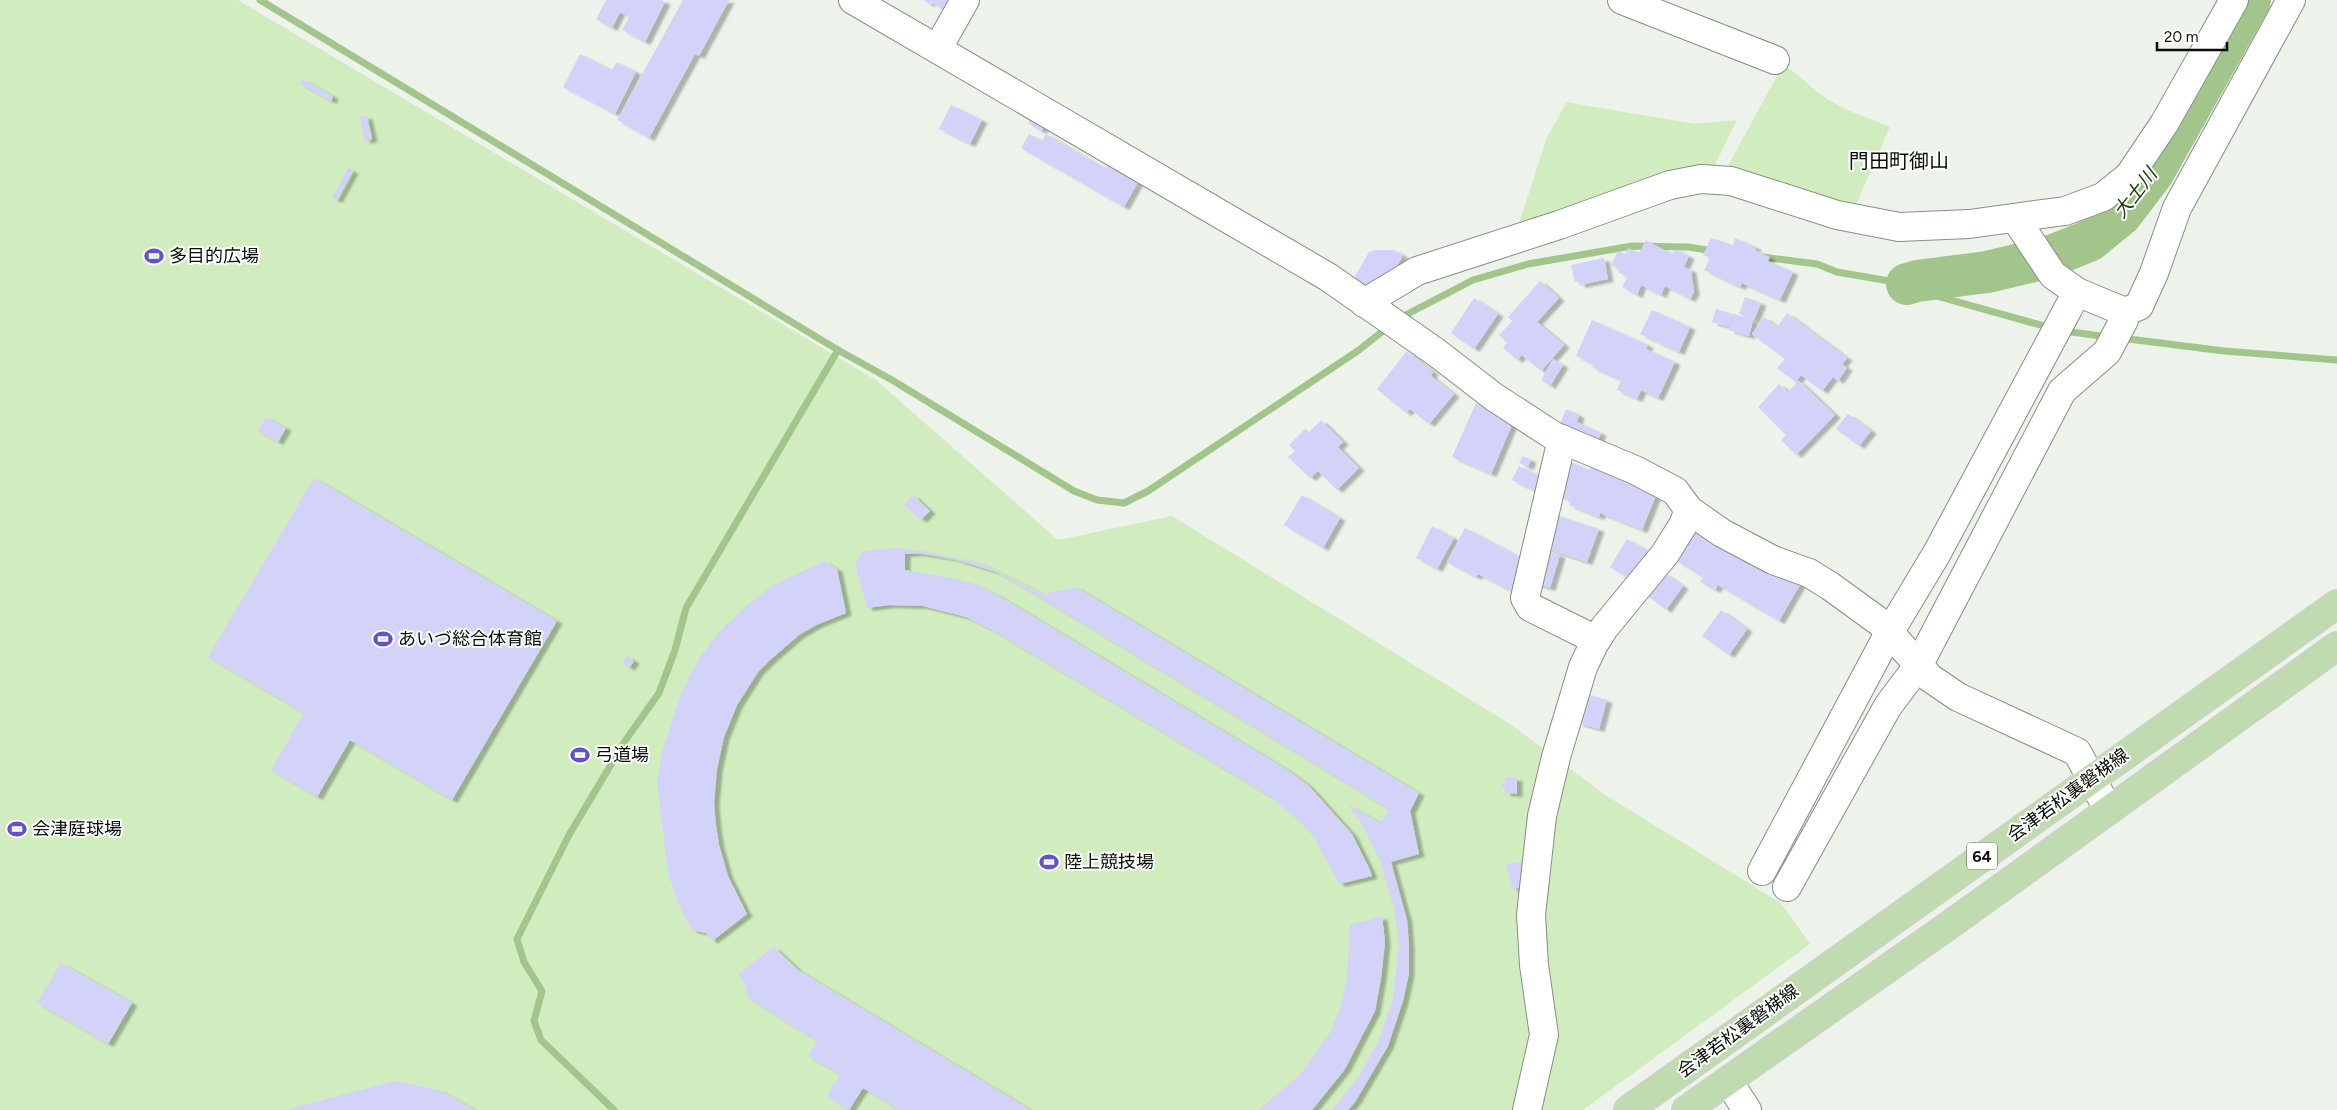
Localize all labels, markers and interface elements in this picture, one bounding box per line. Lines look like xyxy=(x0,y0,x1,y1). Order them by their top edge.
scale bar xyxy=(2157,20,2227,52)
text: 20 m xyxy=(2164,28,2198,46)
district label: 門田町御山 xyxy=(1849,149,1949,173)
water label: 大土川 xyxy=(2108,162,2163,223)
sports icon: 多目的広場 xyxy=(143,245,165,267)
place label: 多目的広場 xyxy=(169,245,259,267)
sports icon: あいづ総合体育館 xyxy=(372,628,394,650)
place label: あいづ総合体育館 xyxy=(398,628,542,650)
sports icon: 弓道場 xyxy=(569,744,591,766)
place label: 弓道場 xyxy=(595,744,649,766)
street label: 会津若松裏磐梯線 xyxy=(2003,744,2133,846)
sports icon: 会津庭球場 xyxy=(6,818,28,840)
place label: 会津庭球場 xyxy=(32,818,122,840)
road number: 64 xyxy=(1967,842,1997,869)
sports icon: 陸上競技場 xyxy=(1038,851,1060,873)
place label: 陸上競技場 xyxy=(1064,851,1154,873)
street label: 会津若松裏磐梯線 xyxy=(1673,980,1803,1082)

